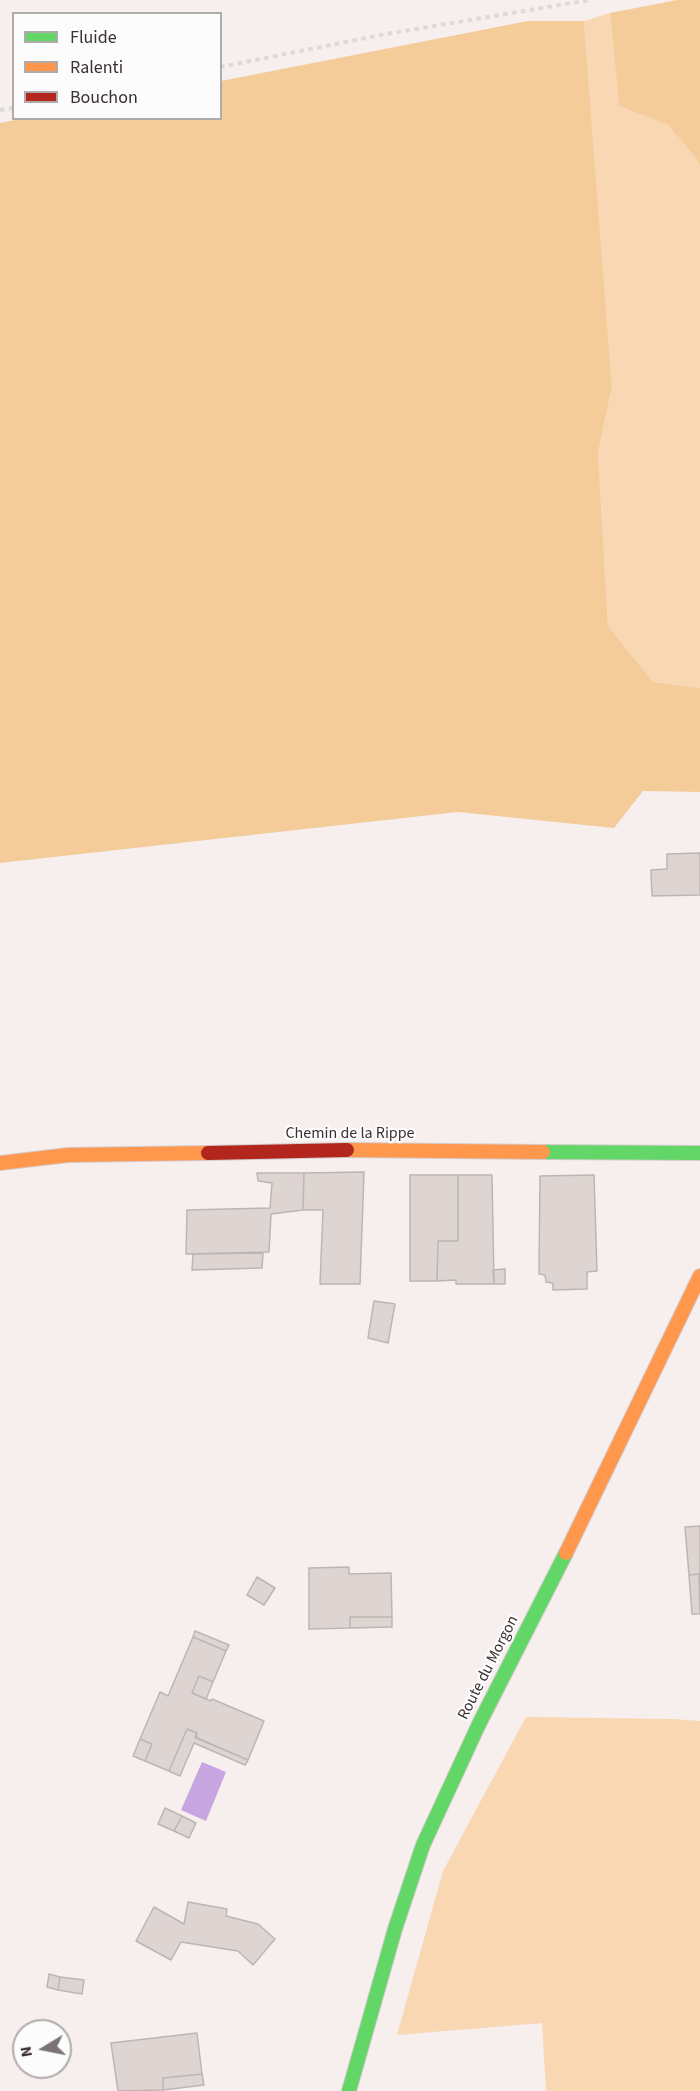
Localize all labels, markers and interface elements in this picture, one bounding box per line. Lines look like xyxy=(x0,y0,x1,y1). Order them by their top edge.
legend xyxy=(12,12,222,120)
text: Fluide xyxy=(70,25,117,50)
text: Ralenti xyxy=(70,55,123,80)
text: Bouchon xyxy=(70,85,138,110)
street label: Chemin de la Rippe xyxy=(285,1124,415,1144)
street label: Route du Morgon xyxy=(454,1613,524,1723)
north arrow xyxy=(12,2019,72,2079)
text: N xyxy=(14,2045,38,2059)

